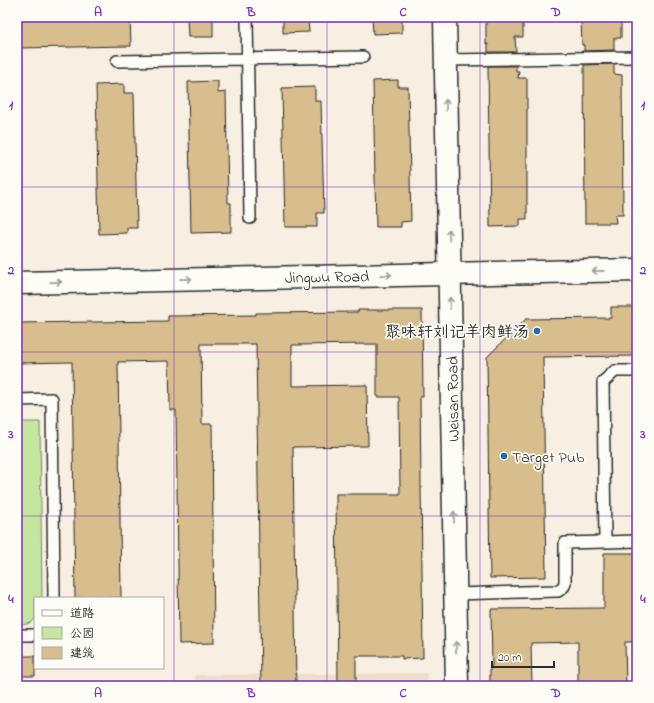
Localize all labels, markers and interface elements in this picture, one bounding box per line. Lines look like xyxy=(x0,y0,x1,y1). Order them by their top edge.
text: A xyxy=(94,3,102,22)
text: B xyxy=(246,3,256,22)
text: C xyxy=(399,3,407,22)
text: D xyxy=(550,3,561,22)
text: 1 xyxy=(9,96,14,115)
text: 1 xyxy=(641,96,646,115)
one-way arrow xyxy=(442,99,450,112)
one-way arrow xyxy=(445,229,453,242)
text: 2 xyxy=(7,261,15,280)
text: 2 xyxy=(639,261,647,280)
street label: Jingwu Road xyxy=(285,265,369,291)
one-way arrow xyxy=(592,267,605,275)
one-way arrow xyxy=(379,271,392,279)
one-way arrow xyxy=(179,275,192,283)
one-way arrow xyxy=(49,278,62,286)
one-way arrow xyxy=(446,297,454,310)
place label: 聚味轩刘记羊肉鲜汤 xyxy=(385,321,529,345)
marker: 聚味轩刘记羊肉鲜汤 xyxy=(532,326,542,336)
street label: Weisan Road xyxy=(441,356,467,442)
text: 3 xyxy=(7,425,14,444)
text: 3 xyxy=(639,425,646,444)
place label: Target Pub xyxy=(512,446,585,470)
marker: Target Pub xyxy=(499,451,509,461)
one-way arrow xyxy=(450,511,458,524)
text: 4 xyxy=(7,590,14,609)
text: 4 xyxy=(639,590,646,609)
legend xyxy=(34,597,164,669)
text: 道路 xyxy=(70,605,94,623)
text: 公园 xyxy=(70,625,94,643)
one-way arrow xyxy=(452,641,460,654)
scale bar xyxy=(492,643,554,669)
text: 建筑 xyxy=(70,645,94,663)
text: 20 m xyxy=(498,649,521,667)
text: A xyxy=(94,684,102,703)
text: B xyxy=(246,684,256,703)
text: C xyxy=(399,684,407,703)
text: D xyxy=(550,684,561,703)

